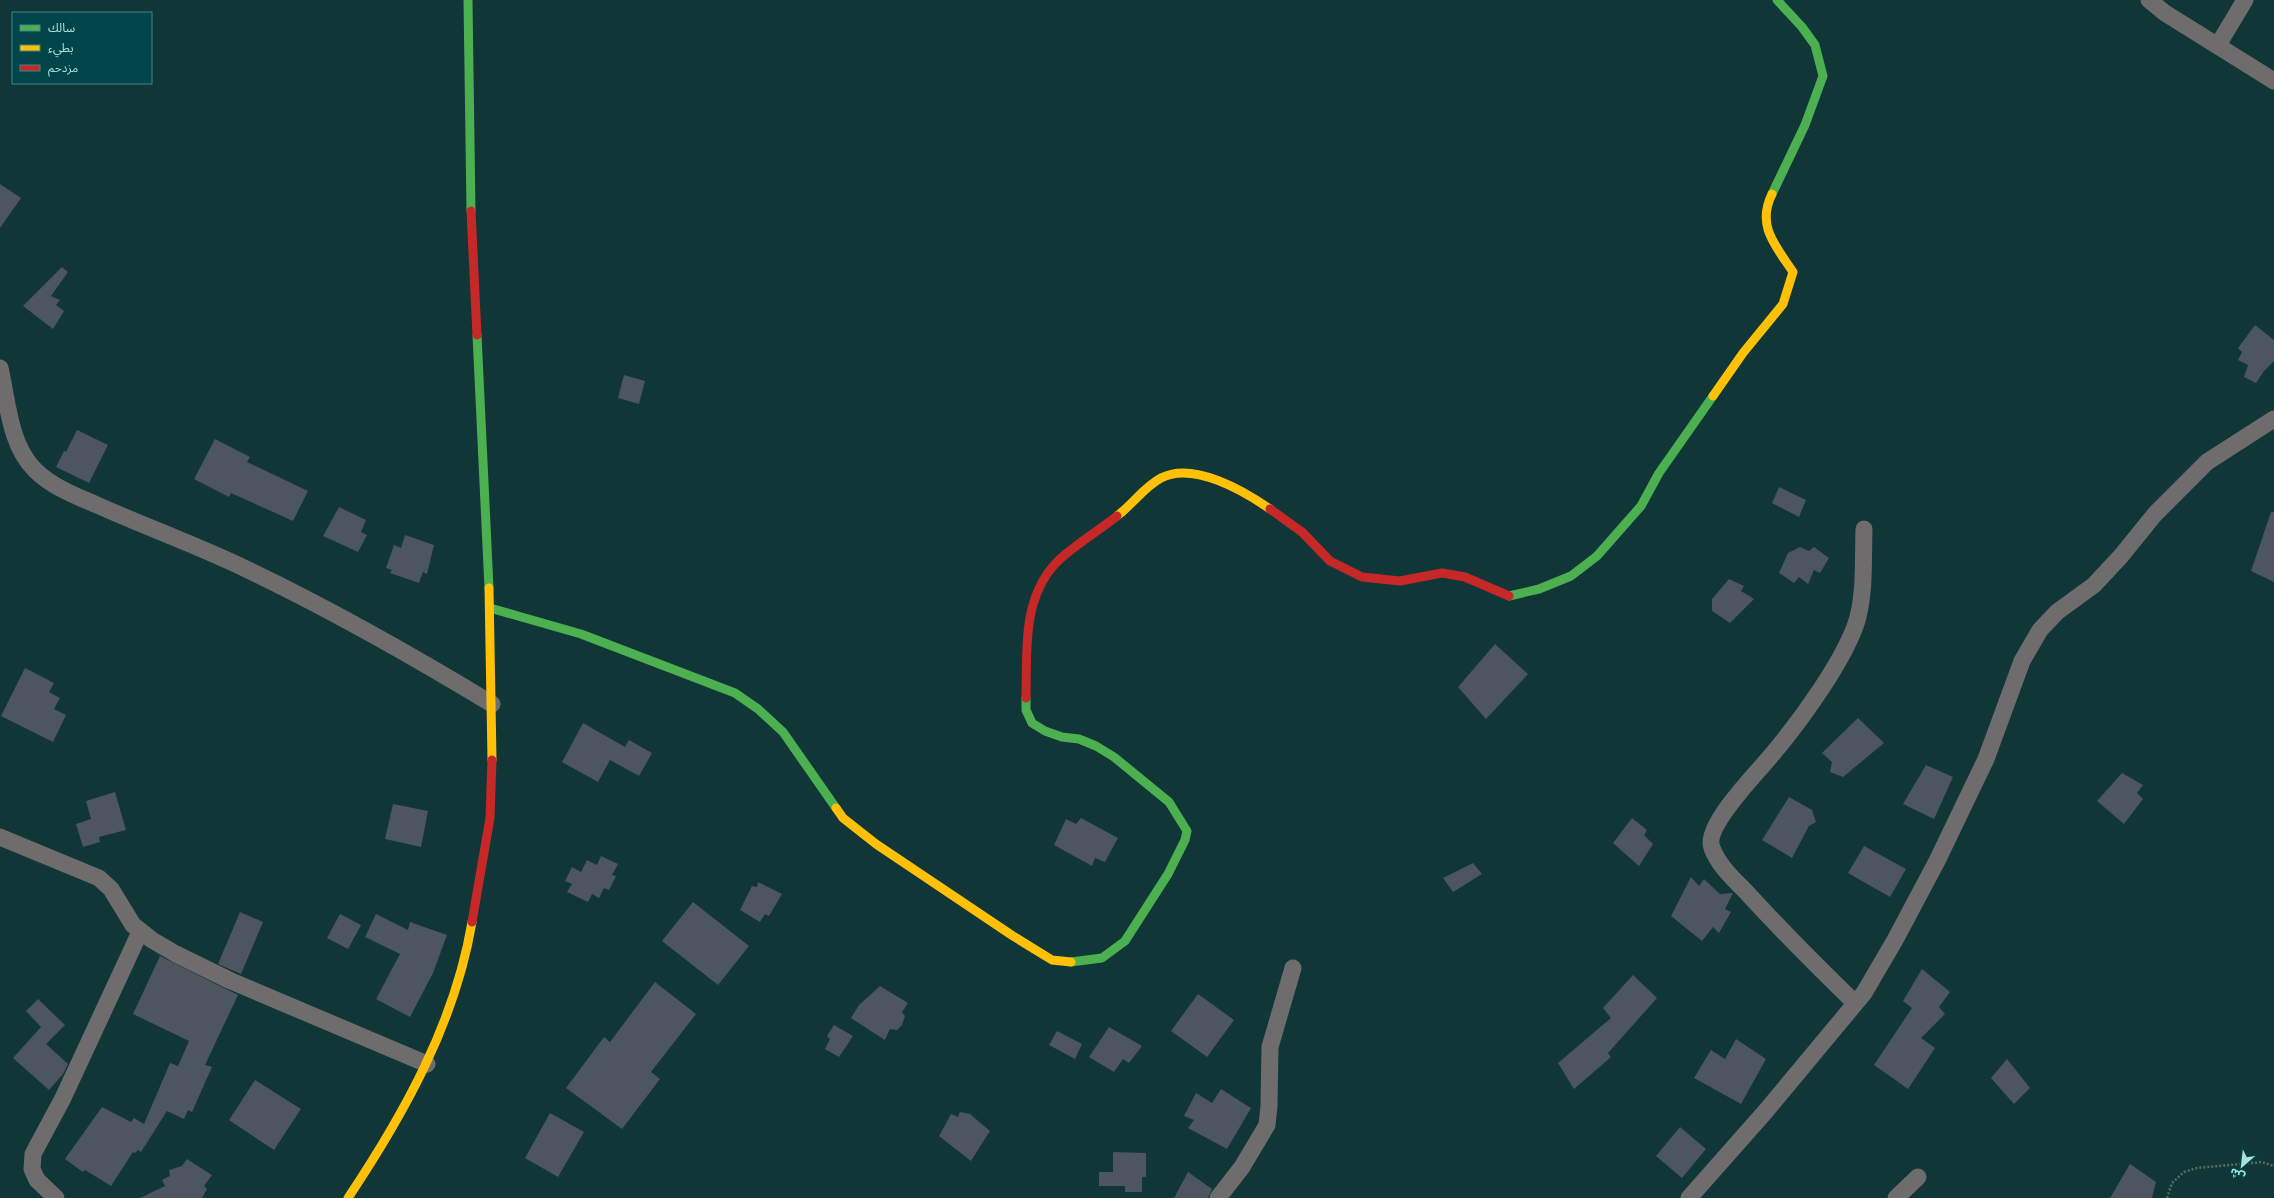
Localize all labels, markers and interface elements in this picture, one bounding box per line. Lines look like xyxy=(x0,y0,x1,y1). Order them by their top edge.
legend xyxy=(12,12,152,84)
text: سالك xyxy=(48,20,75,34)
text: بطيء xyxy=(48,40,74,58)
text: مزدحم xyxy=(48,60,78,77)
north arrow xyxy=(2222,1146,2262,1186)
text: ش xyxy=(2227,1165,2247,1185)

